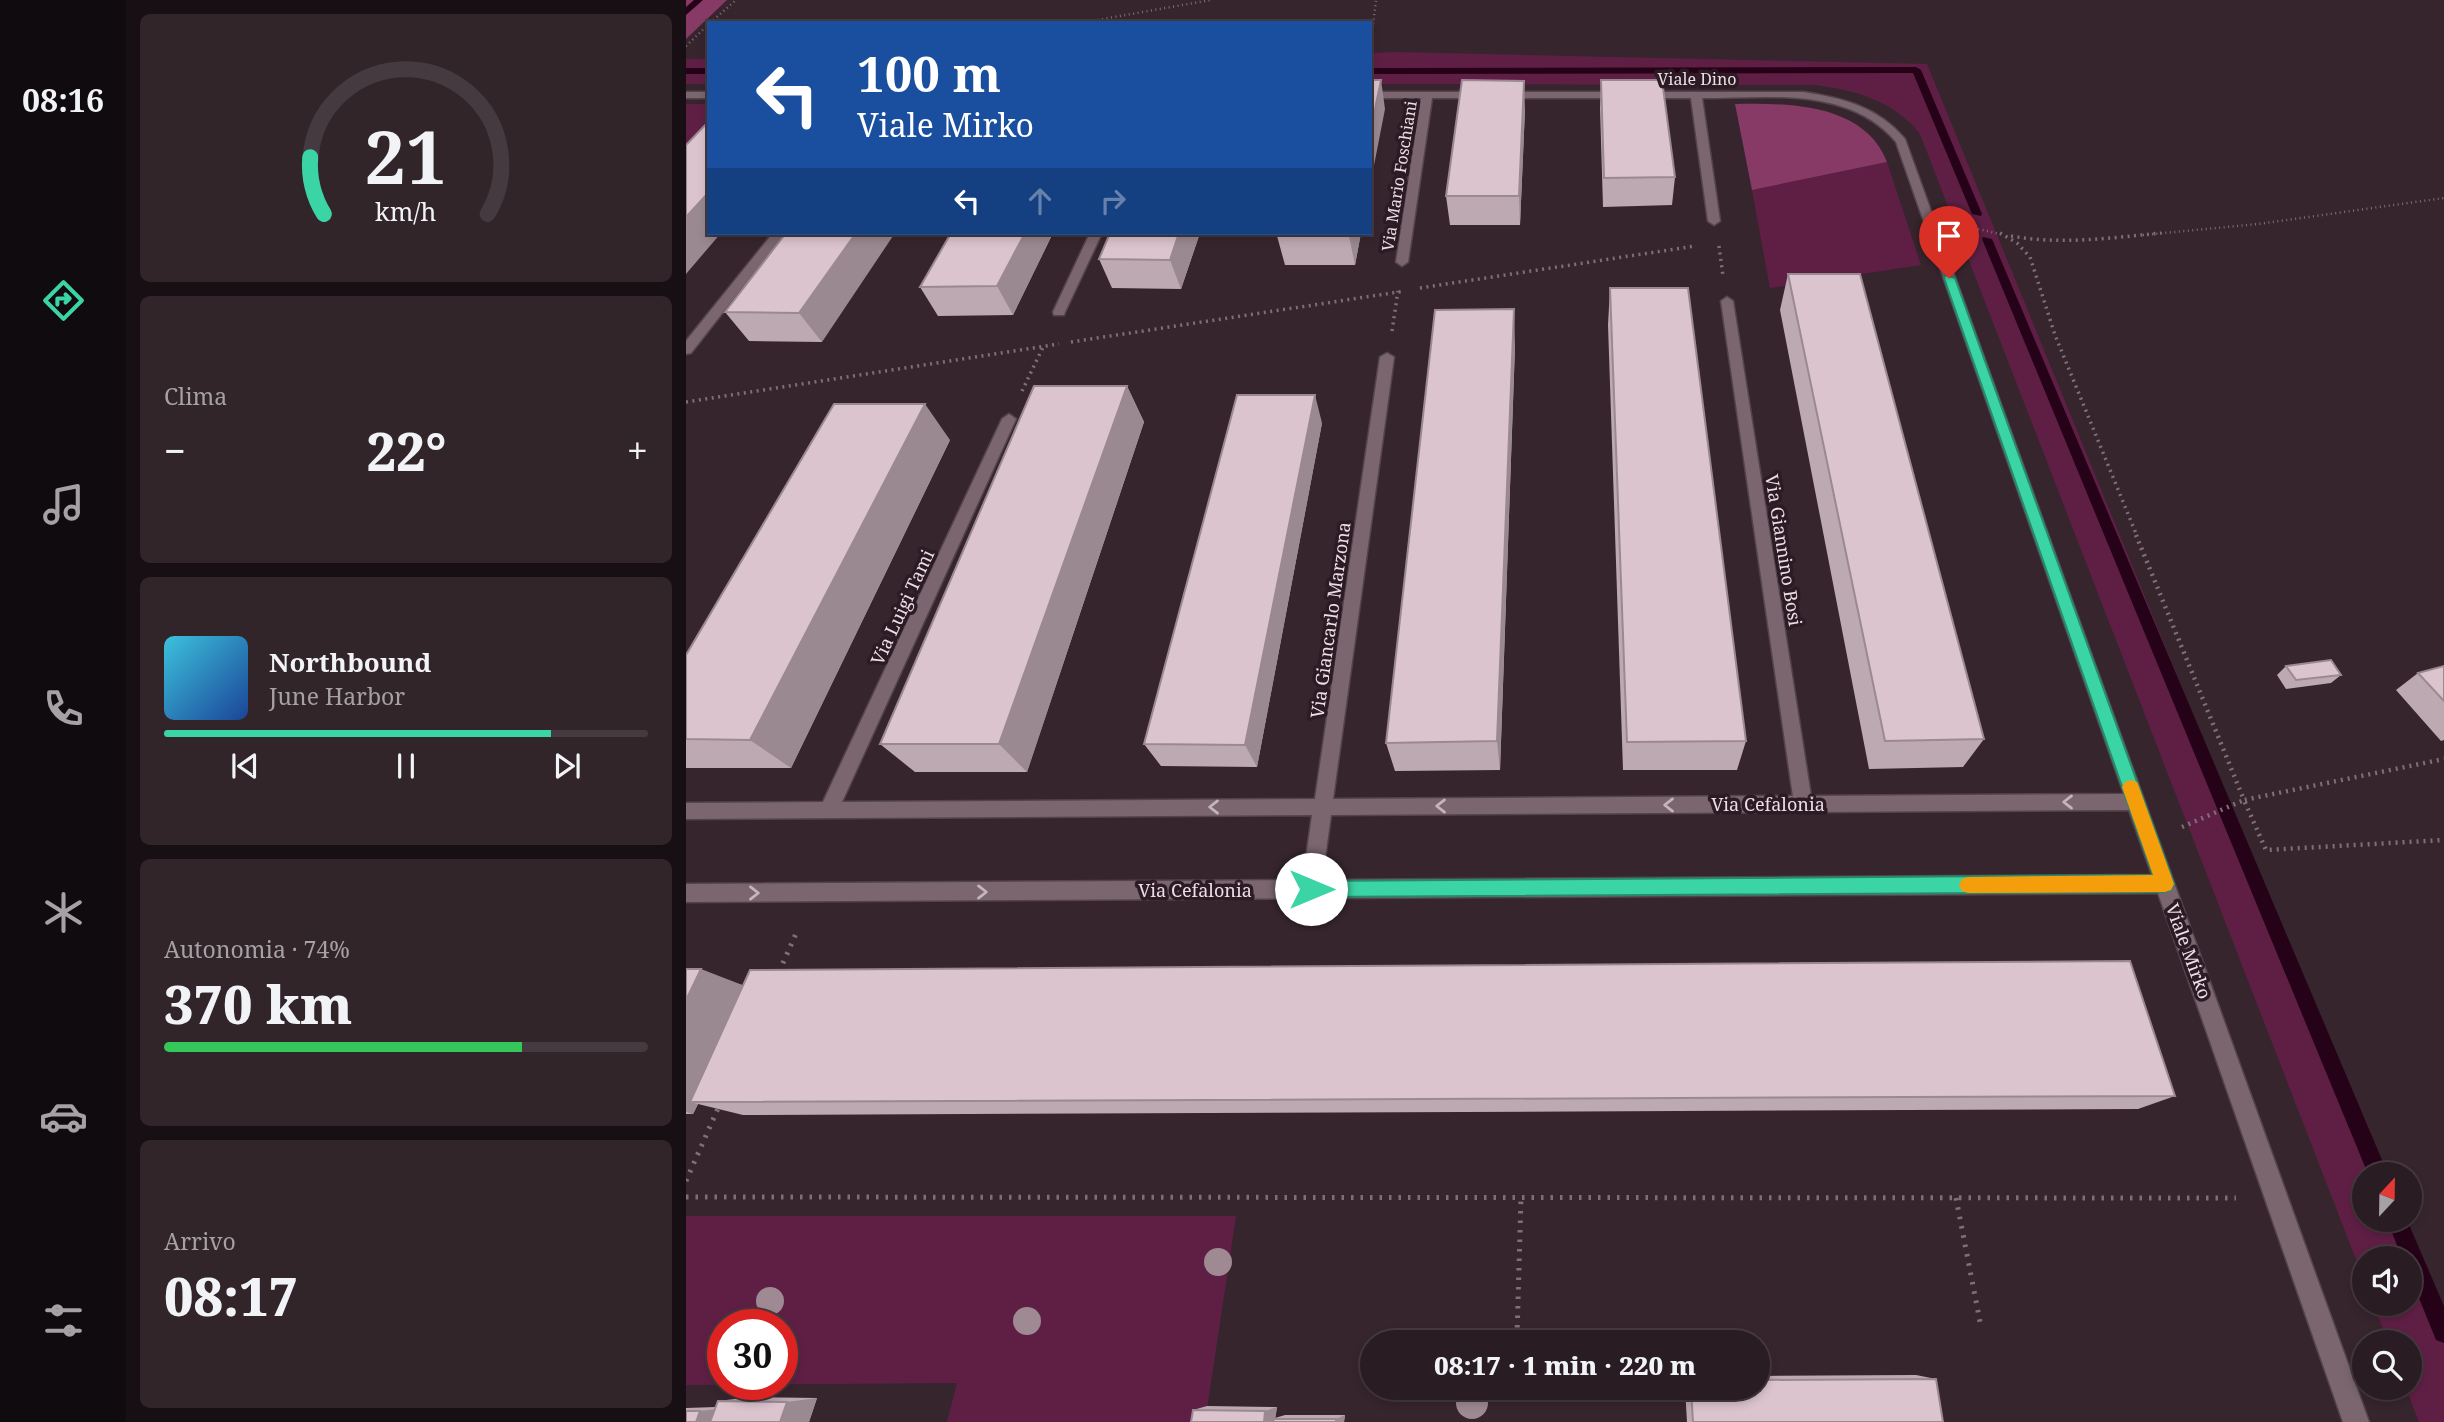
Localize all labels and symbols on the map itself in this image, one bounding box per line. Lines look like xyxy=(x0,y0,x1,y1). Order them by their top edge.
street label: Viale Dino xyxy=(1658,68,1736,90)
street label: Via Mario Foschiani xyxy=(1376,99,1422,253)
pin xyxy=(1919,206,1979,278)
street label: Via Giannino Bosi xyxy=(1760,472,1808,628)
street label: Via Giancarlo Marzona xyxy=(1304,520,1356,720)
street label: Via Luigi Tami xyxy=(865,545,939,669)
street label: Via Cefalonia xyxy=(1711,792,1825,816)
one-way arrow xyxy=(2062,795,2073,810)
one-way arrow xyxy=(1663,797,1673,813)
one-way arrow xyxy=(1435,798,1446,814)
one-way arrow xyxy=(1208,799,1218,815)
position arrow xyxy=(1274,852,1348,926)
street label: Via Cefalonia xyxy=(1138,878,1252,902)
one-way arrow xyxy=(977,884,987,900)
one-way arrow xyxy=(749,885,760,901)
street label: Viale Mirko xyxy=(2161,900,2217,1002)
north arrow xyxy=(2352,1162,2422,1232)
speed limit sign: 30 xyxy=(707,1309,798,1400)

